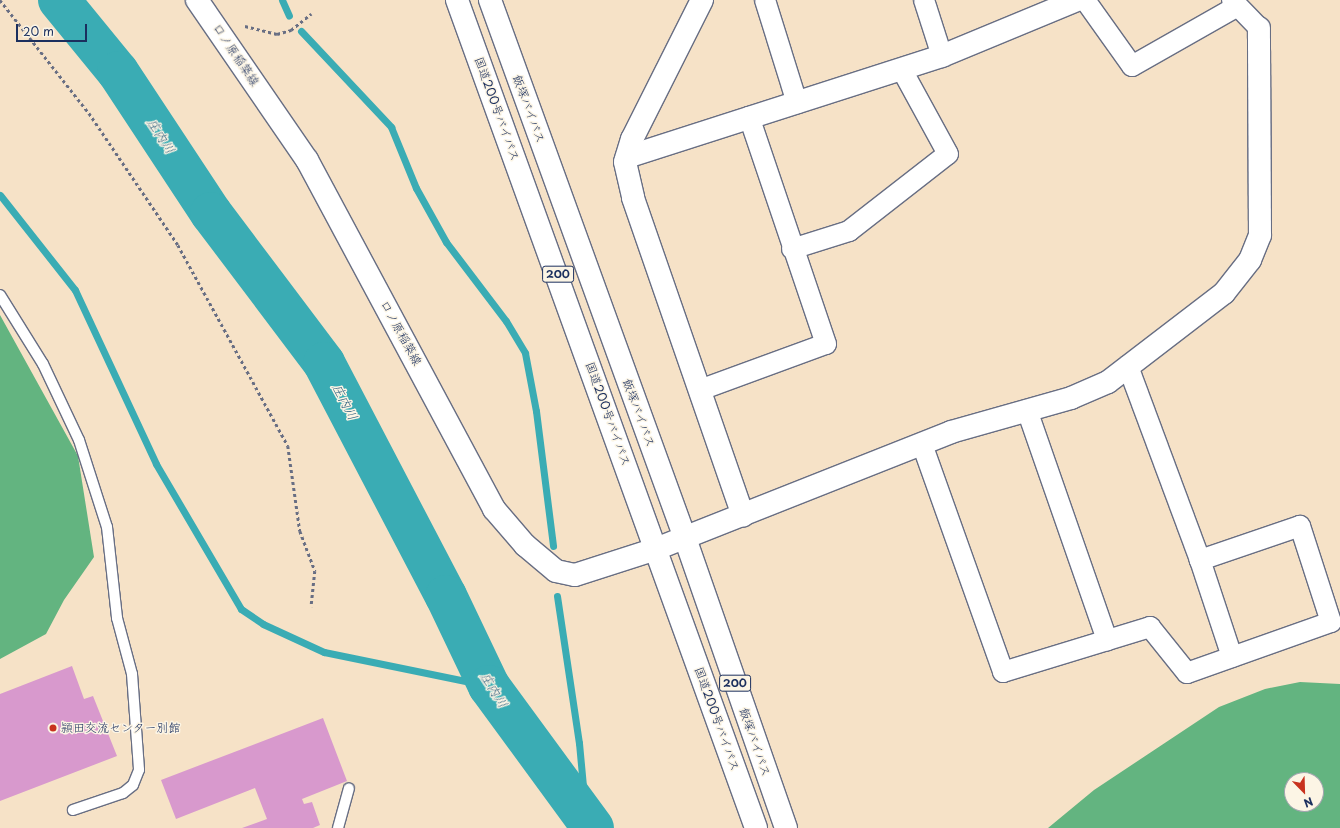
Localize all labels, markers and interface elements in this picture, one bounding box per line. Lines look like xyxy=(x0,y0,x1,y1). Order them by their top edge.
scale bar xyxy=(18,16,89,42)
street label: 口ノ原稲築線 xyxy=(210,21,262,89)
text: 20 m xyxy=(23,22,54,40)
street label: 国道200号バイパス xyxy=(471,55,523,163)
street label: 飯塚バイパス xyxy=(510,73,548,145)
water label: 庄内川 xyxy=(144,115,178,157)
road number: 200 xyxy=(542,265,574,283)
street label: 口ノ原稲築線 xyxy=(377,298,425,368)
street label: 国道200号バイパス xyxy=(582,360,634,468)
street label: 飯塚バイパス xyxy=(620,377,658,449)
water label: 庄内川 xyxy=(329,381,361,423)
street label: 国道200号バイパス xyxy=(691,665,743,773)
water label: 庄内川 xyxy=(477,669,511,711)
road number: 200 xyxy=(719,674,751,692)
street label: 飯塚バイパス xyxy=(736,706,774,778)
place label: 頴田交流センター別館 xyxy=(61,721,181,735)
marker: 頴田交流センター別館 xyxy=(48,723,58,733)
north arrow xyxy=(1284,772,1324,812)
text: N xyxy=(1301,793,1316,812)

